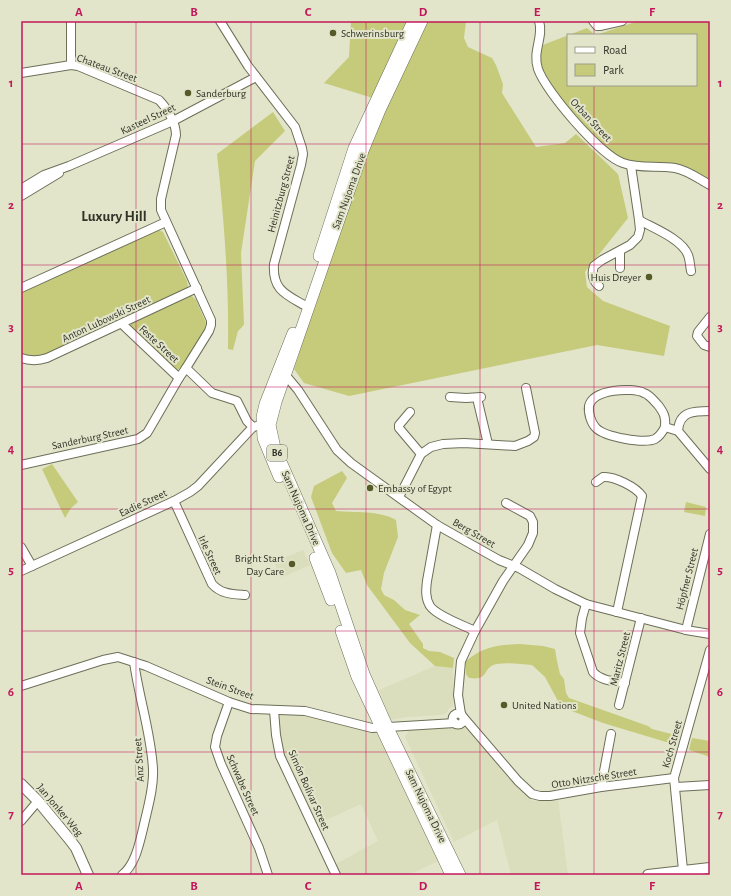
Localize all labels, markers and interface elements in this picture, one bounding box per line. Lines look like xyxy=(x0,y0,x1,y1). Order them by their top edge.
text: A xyxy=(75,6,83,19)
text: B xyxy=(190,6,198,19)
text: C xyxy=(305,6,312,19)
text: D xyxy=(419,6,428,19)
text: E xyxy=(534,6,541,19)
text: F xyxy=(649,6,656,19)
marker: Schwerinsburg xyxy=(328,28,338,38)
place label: Schwerinsburg xyxy=(341,28,405,39)
legend xyxy=(567,34,697,86)
text: Road xyxy=(603,44,627,56)
street label: Chateau Street xyxy=(75,52,139,84)
text: Park xyxy=(603,64,624,76)
text: 1 xyxy=(9,77,13,90)
text: 1 xyxy=(718,77,722,90)
marker: Sanderburg xyxy=(183,88,193,98)
place label: Sanderburg xyxy=(196,88,247,99)
street label: Orban Street xyxy=(568,96,614,144)
street label: Kasteel Street xyxy=(119,101,177,136)
street label: Sam Nujoma Drive xyxy=(330,151,368,231)
street label: Heinitzburg Street xyxy=(265,154,297,234)
text: 2 xyxy=(8,199,14,212)
text: 2 xyxy=(717,199,723,212)
district label: Luxury Hill xyxy=(81,209,147,224)
place label: Huis Dreyer xyxy=(591,272,641,283)
marker: Huis Dreyer xyxy=(644,272,654,282)
street label: Anton Lubowski Street xyxy=(60,294,152,344)
text: 3 xyxy=(8,321,14,334)
text: 3 xyxy=(717,321,723,334)
street label: Feste Street xyxy=(137,323,181,365)
street label: Sanderburg Street xyxy=(51,424,130,451)
text: 4 xyxy=(8,443,15,456)
text: 4 xyxy=(717,443,724,456)
road number: B6 xyxy=(267,445,287,461)
street label: Sam Nujoma Drive xyxy=(280,469,322,547)
marker: Embassy of Egypt xyxy=(365,483,375,493)
place label: Embassy of Egypt xyxy=(378,483,452,494)
street label: Eadie Street xyxy=(117,487,169,519)
street label: Berg Street xyxy=(451,516,498,550)
street label: Irle Street xyxy=(196,534,224,577)
street label: Höpfner Street xyxy=(674,546,700,611)
place label: Bright Start Day Care xyxy=(235,553,284,577)
marker: Bright Start Day Care xyxy=(287,559,297,569)
text: 5 xyxy=(8,564,14,577)
text: 5 xyxy=(717,564,723,577)
street label: Maritz Street xyxy=(608,630,632,687)
street label: Stein Street xyxy=(205,674,256,702)
text: 6 xyxy=(8,686,14,699)
text: 6 xyxy=(717,686,723,699)
marker: United Nations xyxy=(499,700,509,710)
place label: United Nations xyxy=(512,700,577,711)
street label: Koch Street xyxy=(660,719,684,769)
street label: Anz Street xyxy=(132,737,146,782)
street label: Simón Bolívar Street xyxy=(286,748,332,832)
street label: Schwabe Street xyxy=(225,753,262,818)
street label: Otto Nitzsche Street xyxy=(551,766,638,790)
street label: Sam Nujoma Drive xyxy=(403,767,449,845)
street label: Jan Jonker Weg xyxy=(35,782,85,839)
text: 7 xyxy=(8,808,14,821)
text: 7 xyxy=(717,808,723,821)
text: A xyxy=(75,880,83,893)
text: B xyxy=(190,880,198,893)
text: C xyxy=(305,880,312,893)
text: D xyxy=(419,880,428,893)
text: E xyxy=(534,880,541,893)
text: F xyxy=(649,880,656,893)

